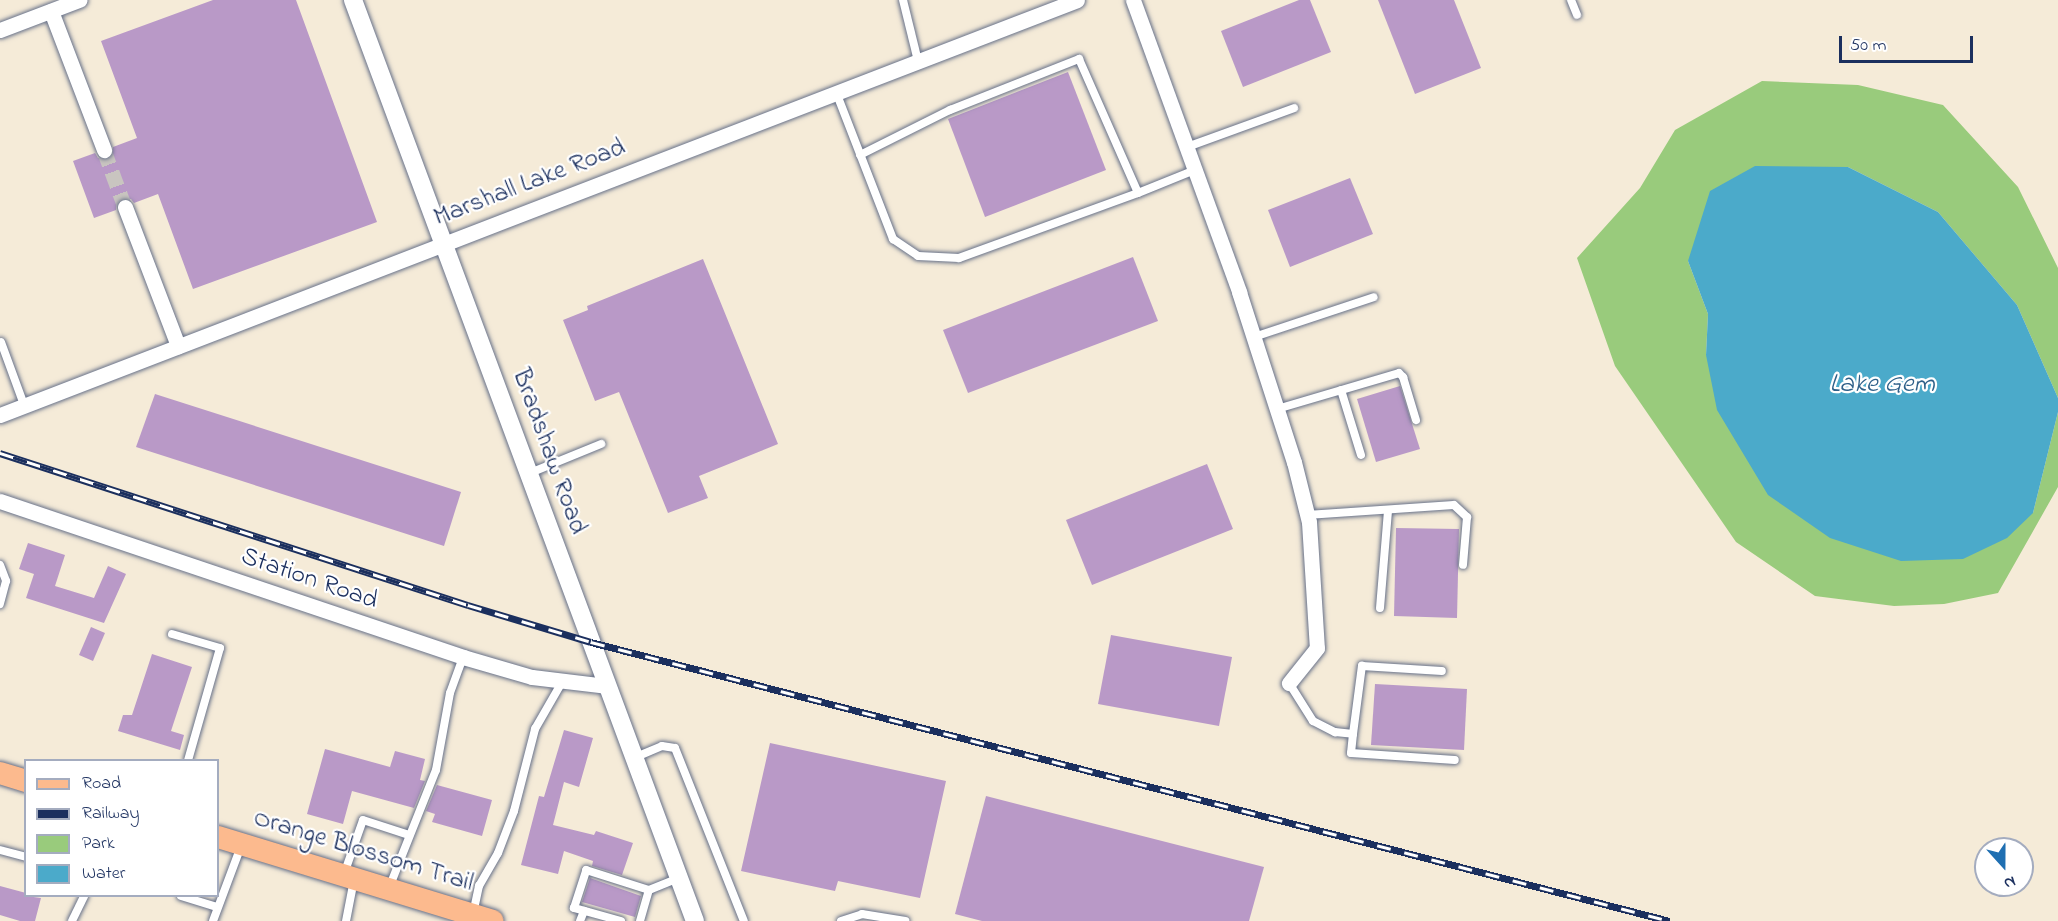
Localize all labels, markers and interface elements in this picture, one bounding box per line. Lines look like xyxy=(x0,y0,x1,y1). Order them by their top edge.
scale bar xyxy=(1842,24,1976,62)
text: 50 m xyxy=(1850,33,1887,59)
street label: Marshall Lake Road xyxy=(430,133,630,235)
street label: Bradshaw Road xyxy=(504,365,592,539)
water label: Lake Gem xyxy=(1829,369,1935,401)
street label: Station Road xyxy=(237,542,381,618)
legend xyxy=(24,759,219,897)
text: Road xyxy=(82,771,121,797)
text: Railway xyxy=(82,801,139,827)
street label: Orange Blossom Trail xyxy=(249,804,477,900)
text: Park xyxy=(82,831,115,857)
north arrow xyxy=(1974,837,2034,897)
text: Water xyxy=(82,861,125,887)
text: N xyxy=(2000,869,2019,895)

